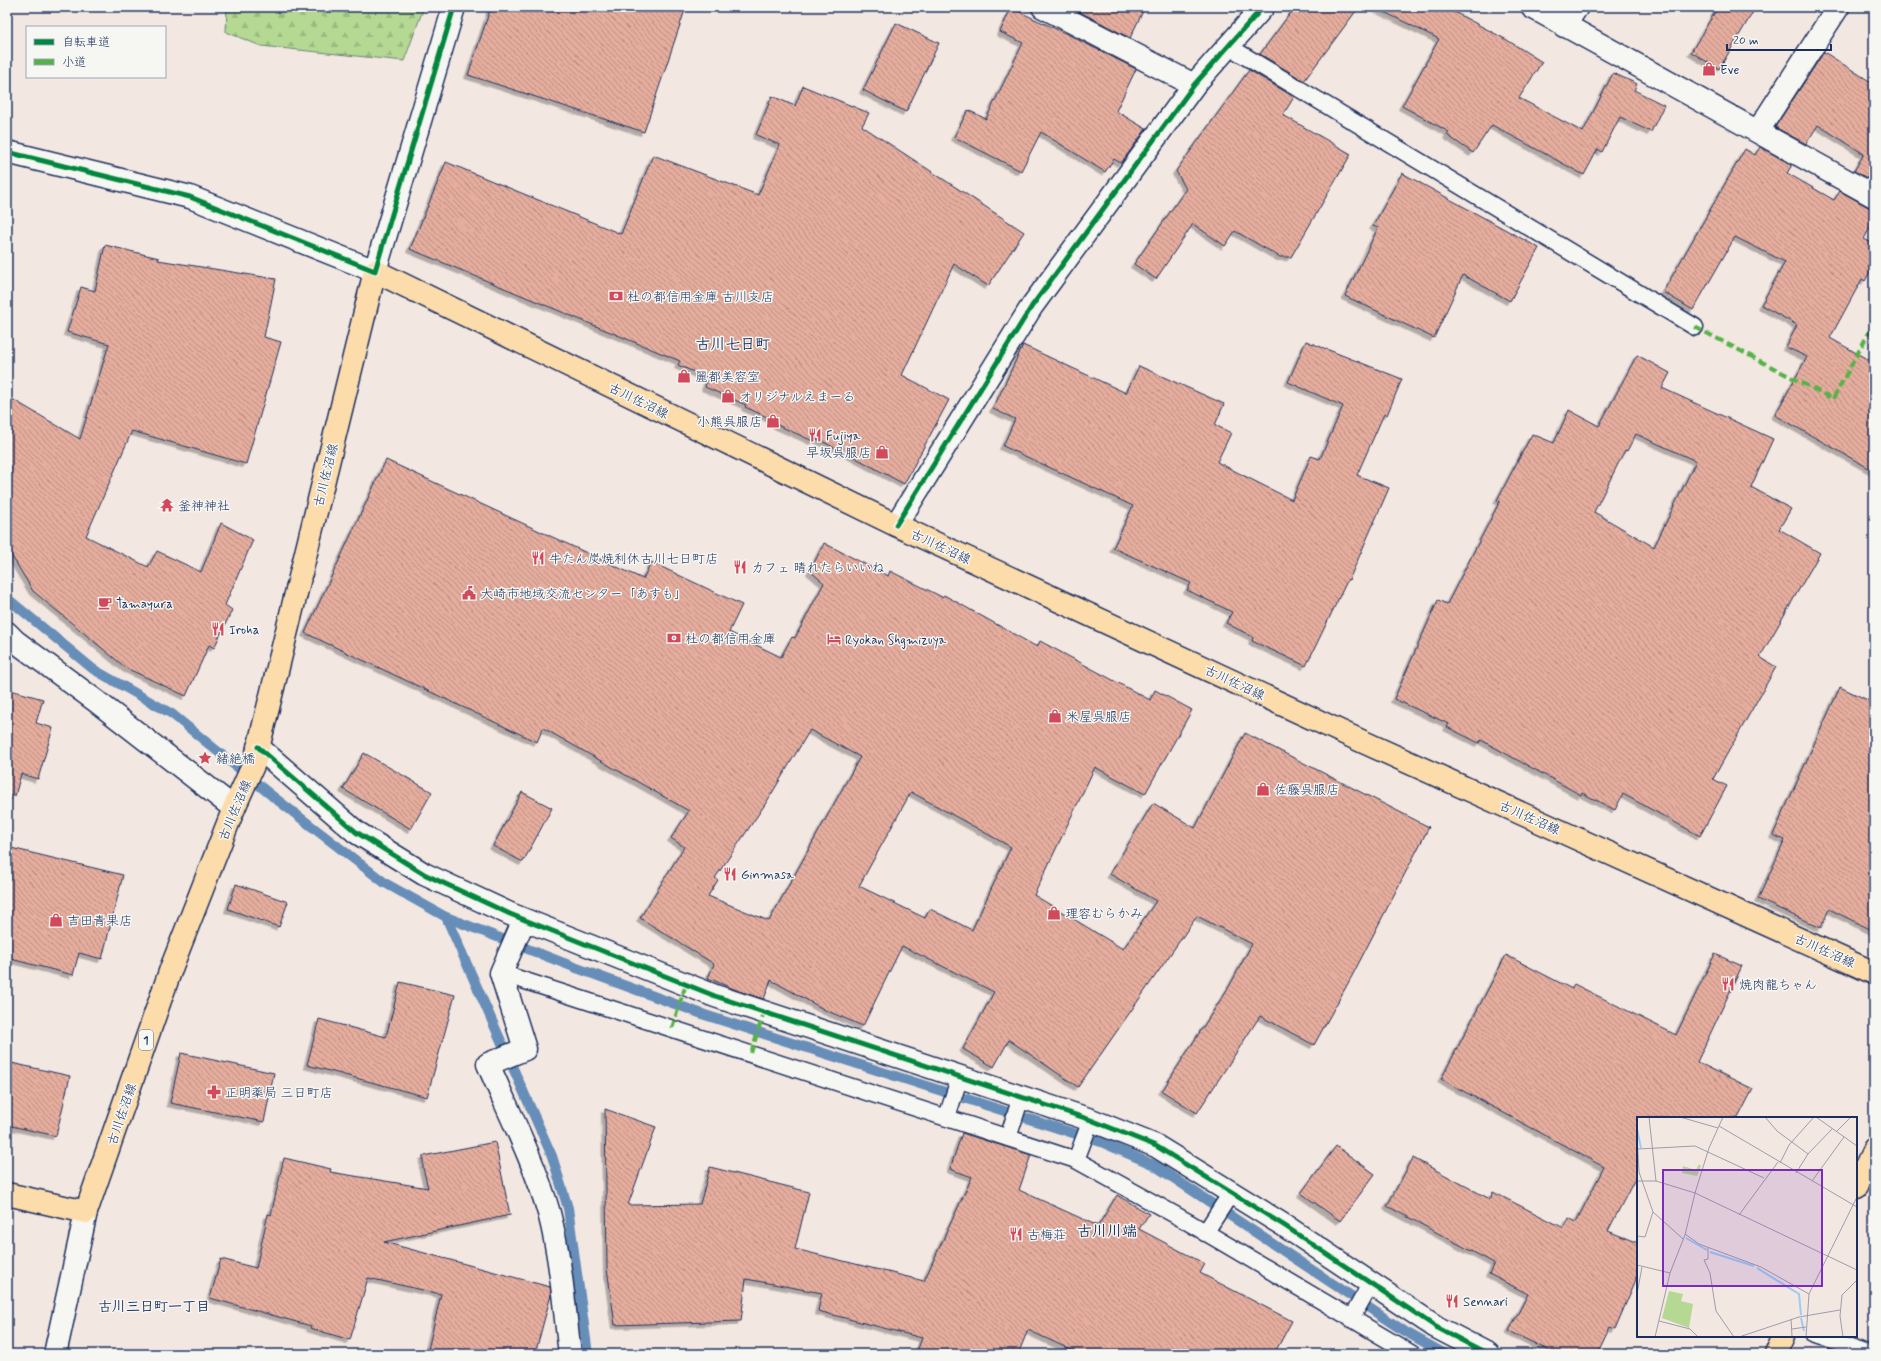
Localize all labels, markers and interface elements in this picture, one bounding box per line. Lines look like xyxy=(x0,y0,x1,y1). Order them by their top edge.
legend xyxy=(26,26,166,78)
scale bar xyxy=(1727,26,1831,52)
text: 20 m xyxy=(1733,33,1759,49)
text: 自転車道 xyxy=(62,35,110,51)
text: 小道 xyxy=(62,55,86,71)
shop icon: Eve xyxy=(1701,61,1717,77)
place label: Eve xyxy=(1720,62,1740,79)
bank icon: 杜の都信用金庫 古川支店 xyxy=(608,288,624,304)
place label: 杜の都信用金庫 古川支店 xyxy=(627,289,774,306)
district label: 古川七日町 xyxy=(695,335,771,355)
shop icon: 麗都美容室 xyxy=(676,368,692,384)
place label: 麗都美容室 xyxy=(695,369,760,386)
street label: 古川佐沼線 xyxy=(605,379,672,424)
shop icon: オリジナルえまーる xyxy=(720,388,736,404)
place label: オリジナルえまーる xyxy=(739,389,855,406)
shop icon: 小熊呉服店 xyxy=(765,413,781,429)
place label: 小熊呉服店 xyxy=(697,414,762,431)
restaurant icon: Fujiya xyxy=(807,427,823,443)
place label: Fujiya xyxy=(826,428,861,445)
street label: 古川佐沼線 xyxy=(310,441,343,509)
shop icon: 早坂呉服店 xyxy=(874,444,890,460)
place label: 早坂呉服店 xyxy=(806,445,871,462)
temple icon: 釜神神社 xyxy=(159,497,175,513)
place label: 釜神神社 xyxy=(178,498,230,515)
street label: 古川佐沼線 xyxy=(907,526,974,569)
restaurant icon: 牛たん炭焼利休古川七日町店 xyxy=(530,550,546,566)
place label: 牛たん炭焼利休古川七日町店 xyxy=(549,551,718,568)
restaurant icon: カフェ 晴れたらいいね xyxy=(732,559,748,575)
place label: カフェ 晴れたらいいね xyxy=(751,560,885,577)
public building icon: 大崎市地域交流センター「あすも」 xyxy=(461,585,477,601)
place label: 大崎市地域交流センター「あすも」 xyxy=(480,586,687,603)
cafe icon: Tamayura xyxy=(97,595,113,611)
place label: Tamayura xyxy=(116,596,173,613)
restaurant icon: Iroha xyxy=(210,621,226,637)
place label: Iroha xyxy=(229,622,260,639)
bank icon: 杜の都信用金庫 xyxy=(666,630,682,646)
place label: 杜の都信用金庫 xyxy=(685,631,776,648)
hotel icon: Ryokan Shgmizuya xyxy=(826,631,842,647)
place label: Ryokan Shgmizuya xyxy=(845,632,947,649)
street label: 古川佐沼線 xyxy=(1201,662,1268,705)
shop icon: 米屋呉服店 xyxy=(1047,708,1063,724)
place label: 米屋呉服店 xyxy=(1066,709,1131,726)
place icon: 緒絶橋 xyxy=(197,750,213,766)
place label: 緒絶橋 xyxy=(216,751,255,768)
street label: 古川佐沼線 xyxy=(215,776,256,844)
shop icon: 佐藤呉服店 xyxy=(1255,781,1271,797)
place label: 佐藤呉服店 xyxy=(1274,782,1339,799)
street label: 古川佐沼線 xyxy=(1496,797,1563,840)
restaurant icon: Ginmasa xyxy=(722,866,738,882)
place label: Ginmasa xyxy=(741,867,794,884)
shop icon: 理容むらかみ xyxy=(1046,905,1062,921)
place label: 理容むらかみ xyxy=(1065,906,1143,923)
shop icon: 吉田青果店 xyxy=(48,912,64,928)
place label: 吉田青果店 xyxy=(67,913,132,930)
street label: 古川佐沼線 xyxy=(1791,930,1858,973)
restaurant icon: 焼肉龍ちゃん xyxy=(1720,976,1736,992)
place label: 焼肉龍ちゃん xyxy=(1739,977,1817,994)
road number: 1 xyxy=(139,1030,153,1050)
street label: 古川佐沼線 xyxy=(104,1080,141,1148)
pharmacy icon: 正明薬局 三日町店 xyxy=(206,1084,222,1100)
place label: 正明薬局 三日町店 xyxy=(225,1085,333,1102)
inset map xyxy=(1637,1117,1857,1337)
district label: 古川川端 xyxy=(1077,1222,1137,1242)
restaurant icon: 古梅荘 xyxy=(1008,1226,1024,1242)
place label: 古梅荘 xyxy=(1027,1227,1066,1244)
restaurant icon: Sennari xyxy=(1444,1293,1460,1309)
place label: Sennari xyxy=(1463,1294,1508,1311)
district label: 古川三日町一丁目 xyxy=(98,1298,210,1316)

